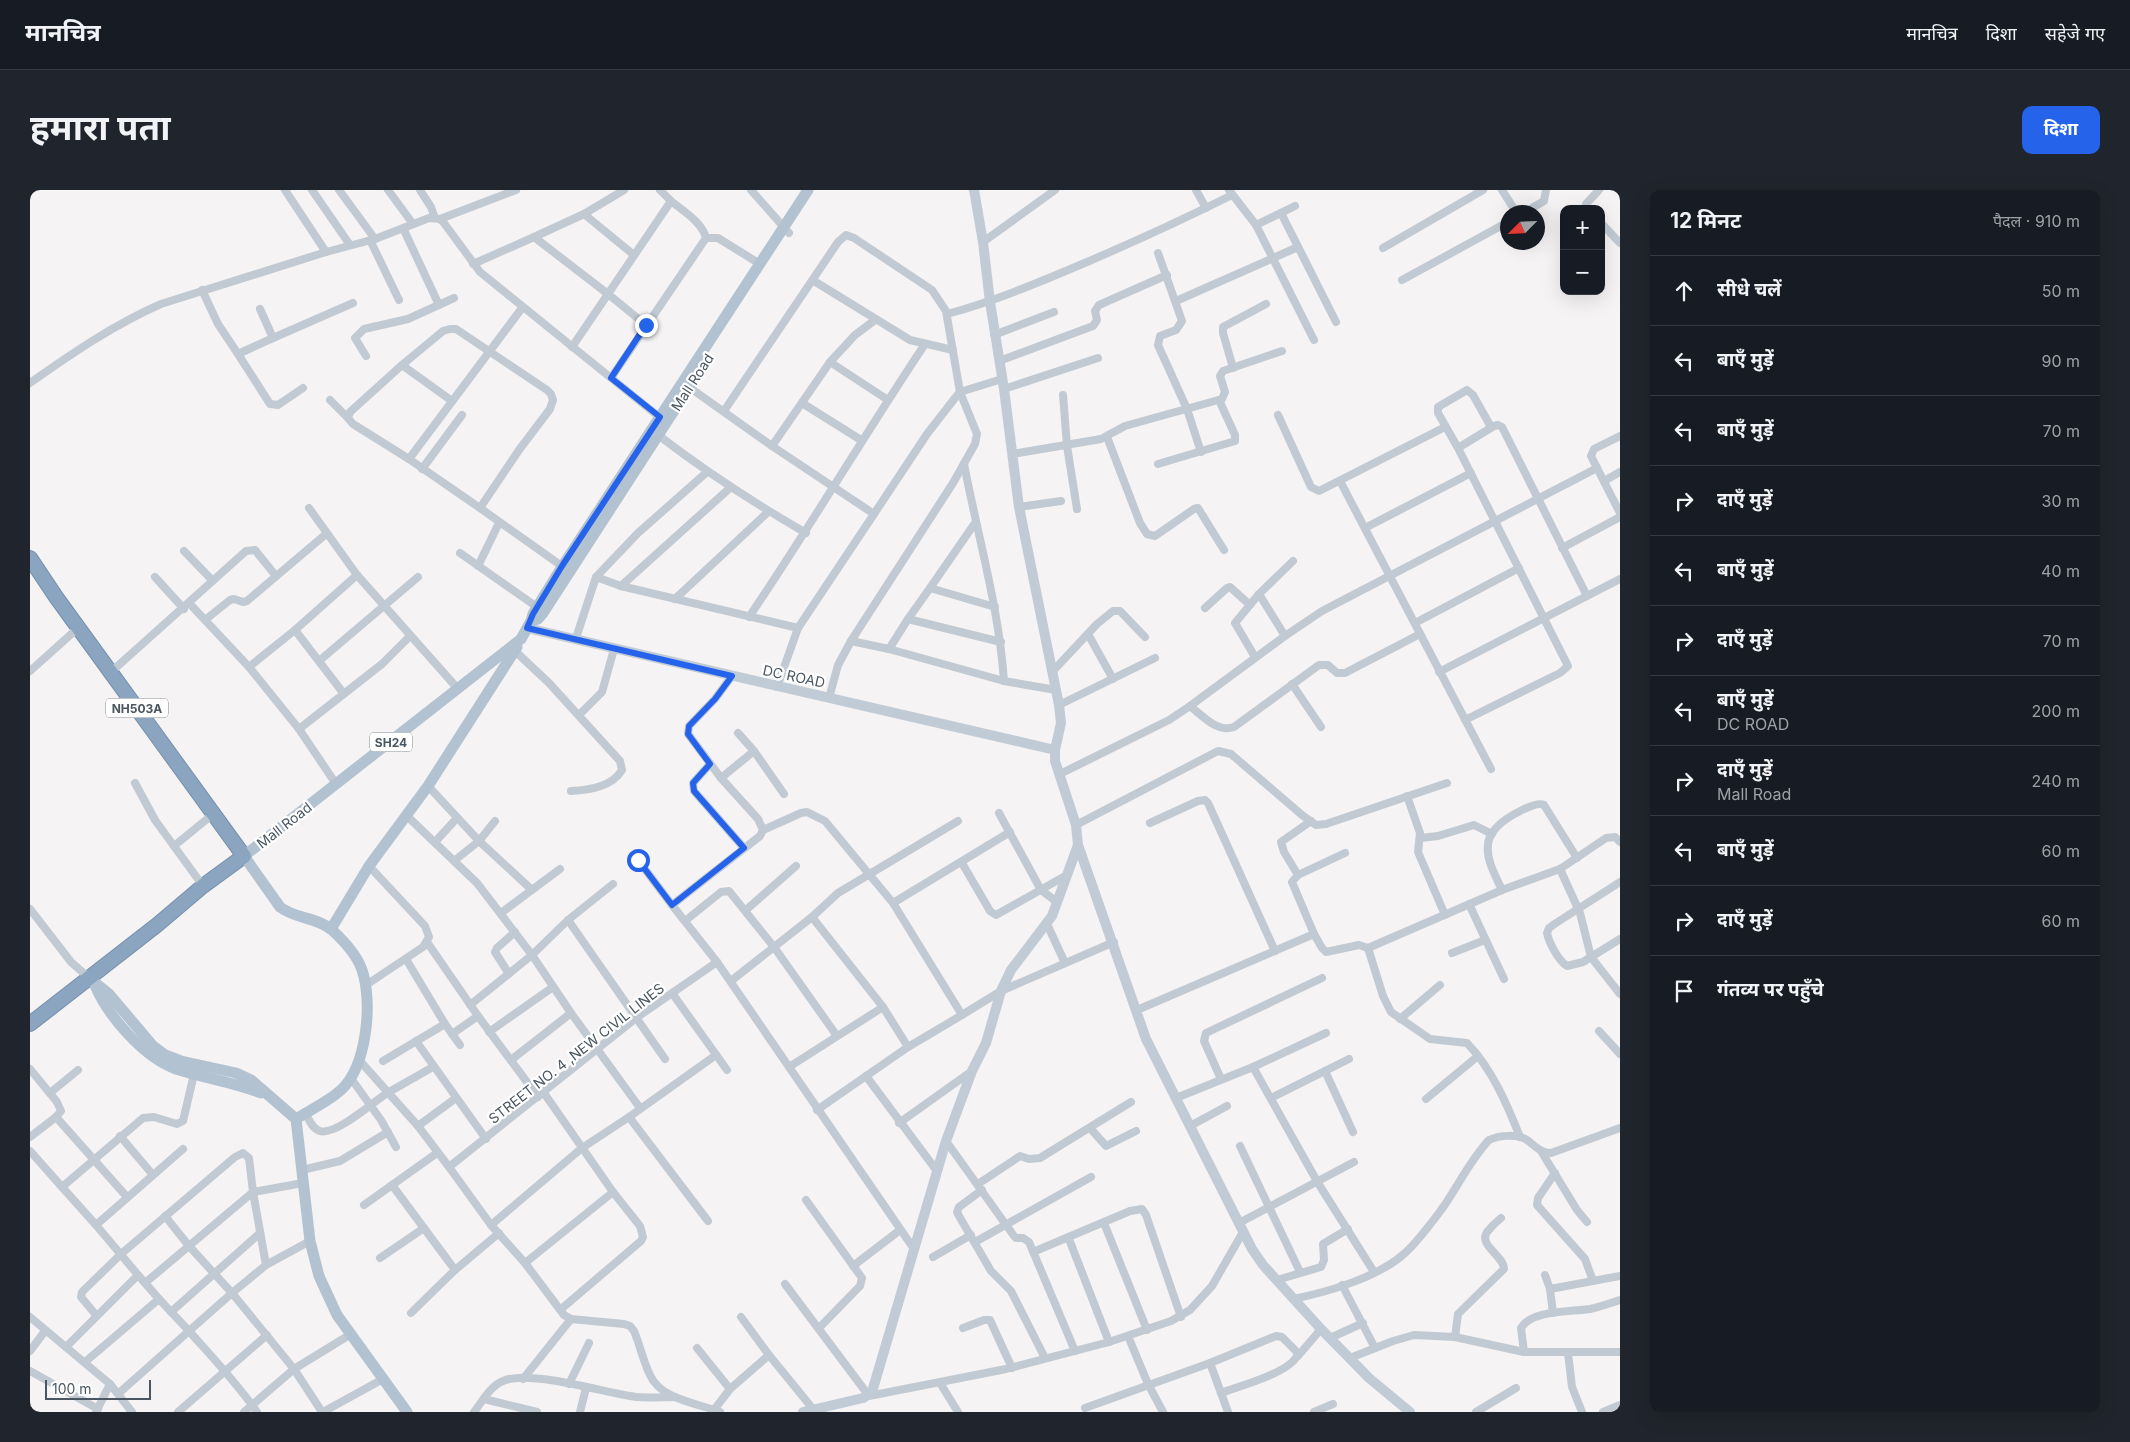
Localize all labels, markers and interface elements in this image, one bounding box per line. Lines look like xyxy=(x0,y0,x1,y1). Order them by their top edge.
text: मानचित्र xyxy=(25,18,101,47)
text: मानचित्र xyxy=(1906,23,1958,44)
text: दिशा xyxy=(1986,23,2017,44)
text: सहेजे गए xyxy=(2045,23,2105,44)
text: हमारा पता xyxy=(30,106,170,148)
button: दिशा xyxy=(2022,106,2100,154)
north arrow xyxy=(1500,205,1545,250)
map controls xyxy=(1560,205,1605,295)
button: + xyxy=(1560,205,1605,250)
text: 12 मिनट xyxy=(1670,208,1741,233)
text: पैदल · 910 m xyxy=(1993,211,2080,231)
button: − xyxy=(1560,250,1605,295)
icon: ahead xyxy=(1670,277,1698,305)
text: सीधे चलें xyxy=(1717,278,1781,301)
text: 50 m xyxy=(2042,281,2080,301)
route end xyxy=(635,314,658,337)
icon: left xyxy=(1670,347,1698,375)
text: बाएँ मुड़ें xyxy=(1717,348,1774,371)
street label: Mall Road xyxy=(667,350,717,414)
text: 90 m xyxy=(2041,351,2080,371)
icon: left xyxy=(1670,417,1698,445)
text: बाएँ मुड़ें xyxy=(1717,418,1774,441)
text: 70 m xyxy=(2043,421,2080,441)
icon: right xyxy=(1670,487,1698,515)
text: दाएँ मुड़ें xyxy=(1717,488,1773,511)
text: 30 m xyxy=(2042,491,2080,511)
icon: left xyxy=(1670,557,1698,585)
text: बाएँ मुड़ें xyxy=(1717,558,1774,581)
text: 40 m xyxy=(2041,561,2080,581)
icon: right xyxy=(1670,627,1698,655)
text: दाएँ मुड़ें xyxy=(1717,628,1773,651)
text: 70 m xyxy=(2043,631,2080,651)
street label: DC ROAD xyxy=(761,661,827,691)
text: बाएँ मुड़ें xyxy=(1717,688,1774,711)
icon: left xyxy=(1670,697,1698,725)
road number: NH503A xyxy=(106,698,168,718)
text: 200 m xyxy=(2032,701,2080,721)
text: DC ROAD xyxy=(1717,714,1789,734)
road number: SH24 xyxy=(370,732,412,752)
text: दाएँ मुड़ें xyxy=(1717,758,1773,781)
icon: right xyxy=(1670,767,1698,795)
text: 240 m xyxy=(2032,771,2080,791)
text: Mall Road xyxy=(1717,784,1791,804)
street label: Mall Road xyxy=(253,798,315,852)
icon: left xyxy=(1670,837,1698,865)
text: बाएँ मुड़ें xyxy=(1717,838,1774,861)
text: 60 m xyxy=(2041,841,2080,861)
route start xyxy=(627,849,650,872)
icon: right xyxy=(1670,907,1698,935)
text: दाएँ मुड़ें xyxy=(1717,908,1773,931)
text: 60 m xyxy=(2041,911,2080,931)
icon: arrive xyxy=(1670,977,1698,1005)
text: गंतव्य पर पहुँचे xyxy=(1717,978,1824,1001)
street label: STREET NO. 4 ,NEW CIVIL LINES xyxy=(485,979,667,1127)
scale bar xyxy=(45,1377,151,1400)
text: 100 m xyxy=(52,1380,92,1397)

